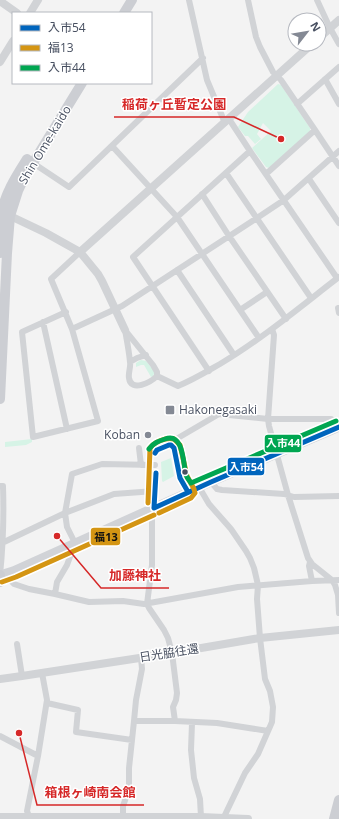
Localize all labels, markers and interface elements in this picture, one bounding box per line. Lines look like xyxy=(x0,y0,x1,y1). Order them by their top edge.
legend xyxy=(12,12,152,84)
north arrow xyxy=(287,12,327,52)
text: 入市54 xyxy=(48,19,86,36)
text: N xyxy=(307,19,325,34)
text: 福13 xyxy=(48,39,74,56)
text: 入市44 xyxy=(48,59,86,76)
callout: 稲荷ヶ丘暫定公園 xyxy=(114,92,234,117)
text: 稲荷ヶ丘暫定公園 xyxy=(122,95,226,113)
street label: Shin Ome-kaido xyxy=(14,102,75,187)
place label: Hakonegasaki xyxy=(179,401,257,418)
marker: Hakonegasaki xyxy=(164,404,176,416)
place label: Koban xyxy=(104,426,140,443)
marker: Koban xyxy=(143,430,153,440)
line badge: 入市44 xyxy=(264,434,302,453)
text: 入市44 xyxy=(266,435,301,450)
line badge: 入市54 xyxy=(227,457,265,476)
text: 入市54 xyxy=(229,459,264,474)
unlabelled marker xyxy=(180,467,190,477)
line badge: 福13 xyxy=(90,527,121,546)
text: 福13 xyxy=(94,529,118,544)
callout: 加藤神社 xyxy=(101,563,169,588)
text: 加藤神社 xyxy=(109,566,161,584)
street label: 日光脇往還 xyxy=(138,639,200,666)
callout: 箱根ヶ崎南会館 xyxy=(37,780,144,805)
text: 箱根ヶ崎南会館 xyxy=(44,783,136,801)

